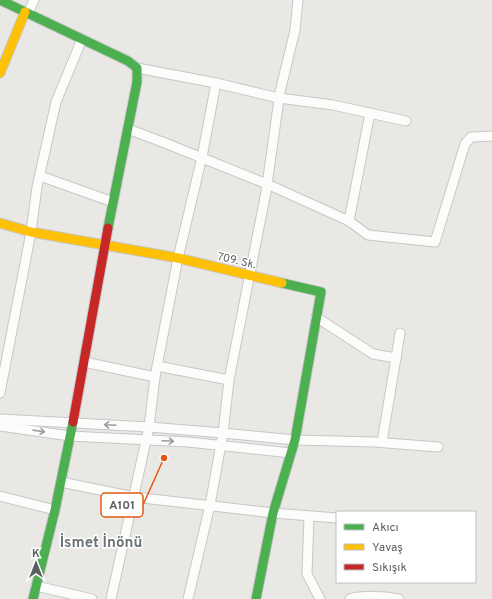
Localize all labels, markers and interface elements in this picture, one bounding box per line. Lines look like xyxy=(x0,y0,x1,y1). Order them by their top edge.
street label: 709. Sk. xyxy=(216,250,257,272)
one-way arrow xyxy=(104,422,117,429)
one-way arrow xyxy=(32,427,45,435)
one-way arrow xyxy=(161,437,174,445)
callout: A101 xyxy=(101,493,143,517)
text: A101 xyxy=(109,498,135,514)
legend xyxy=(336,511,476,583)
text: Akıcı xyxy=(372,520,399,536)
district label: İsmet İnönü xyxy=(60,533,142,553)
text: Yavaş xyxy=(372,540,403,556)
north arrow xyxy=(16,543,56,583)
text: K xyxy=(32,547,40,561)
text: Sıkışık xyxy=(372,560,407,576)

